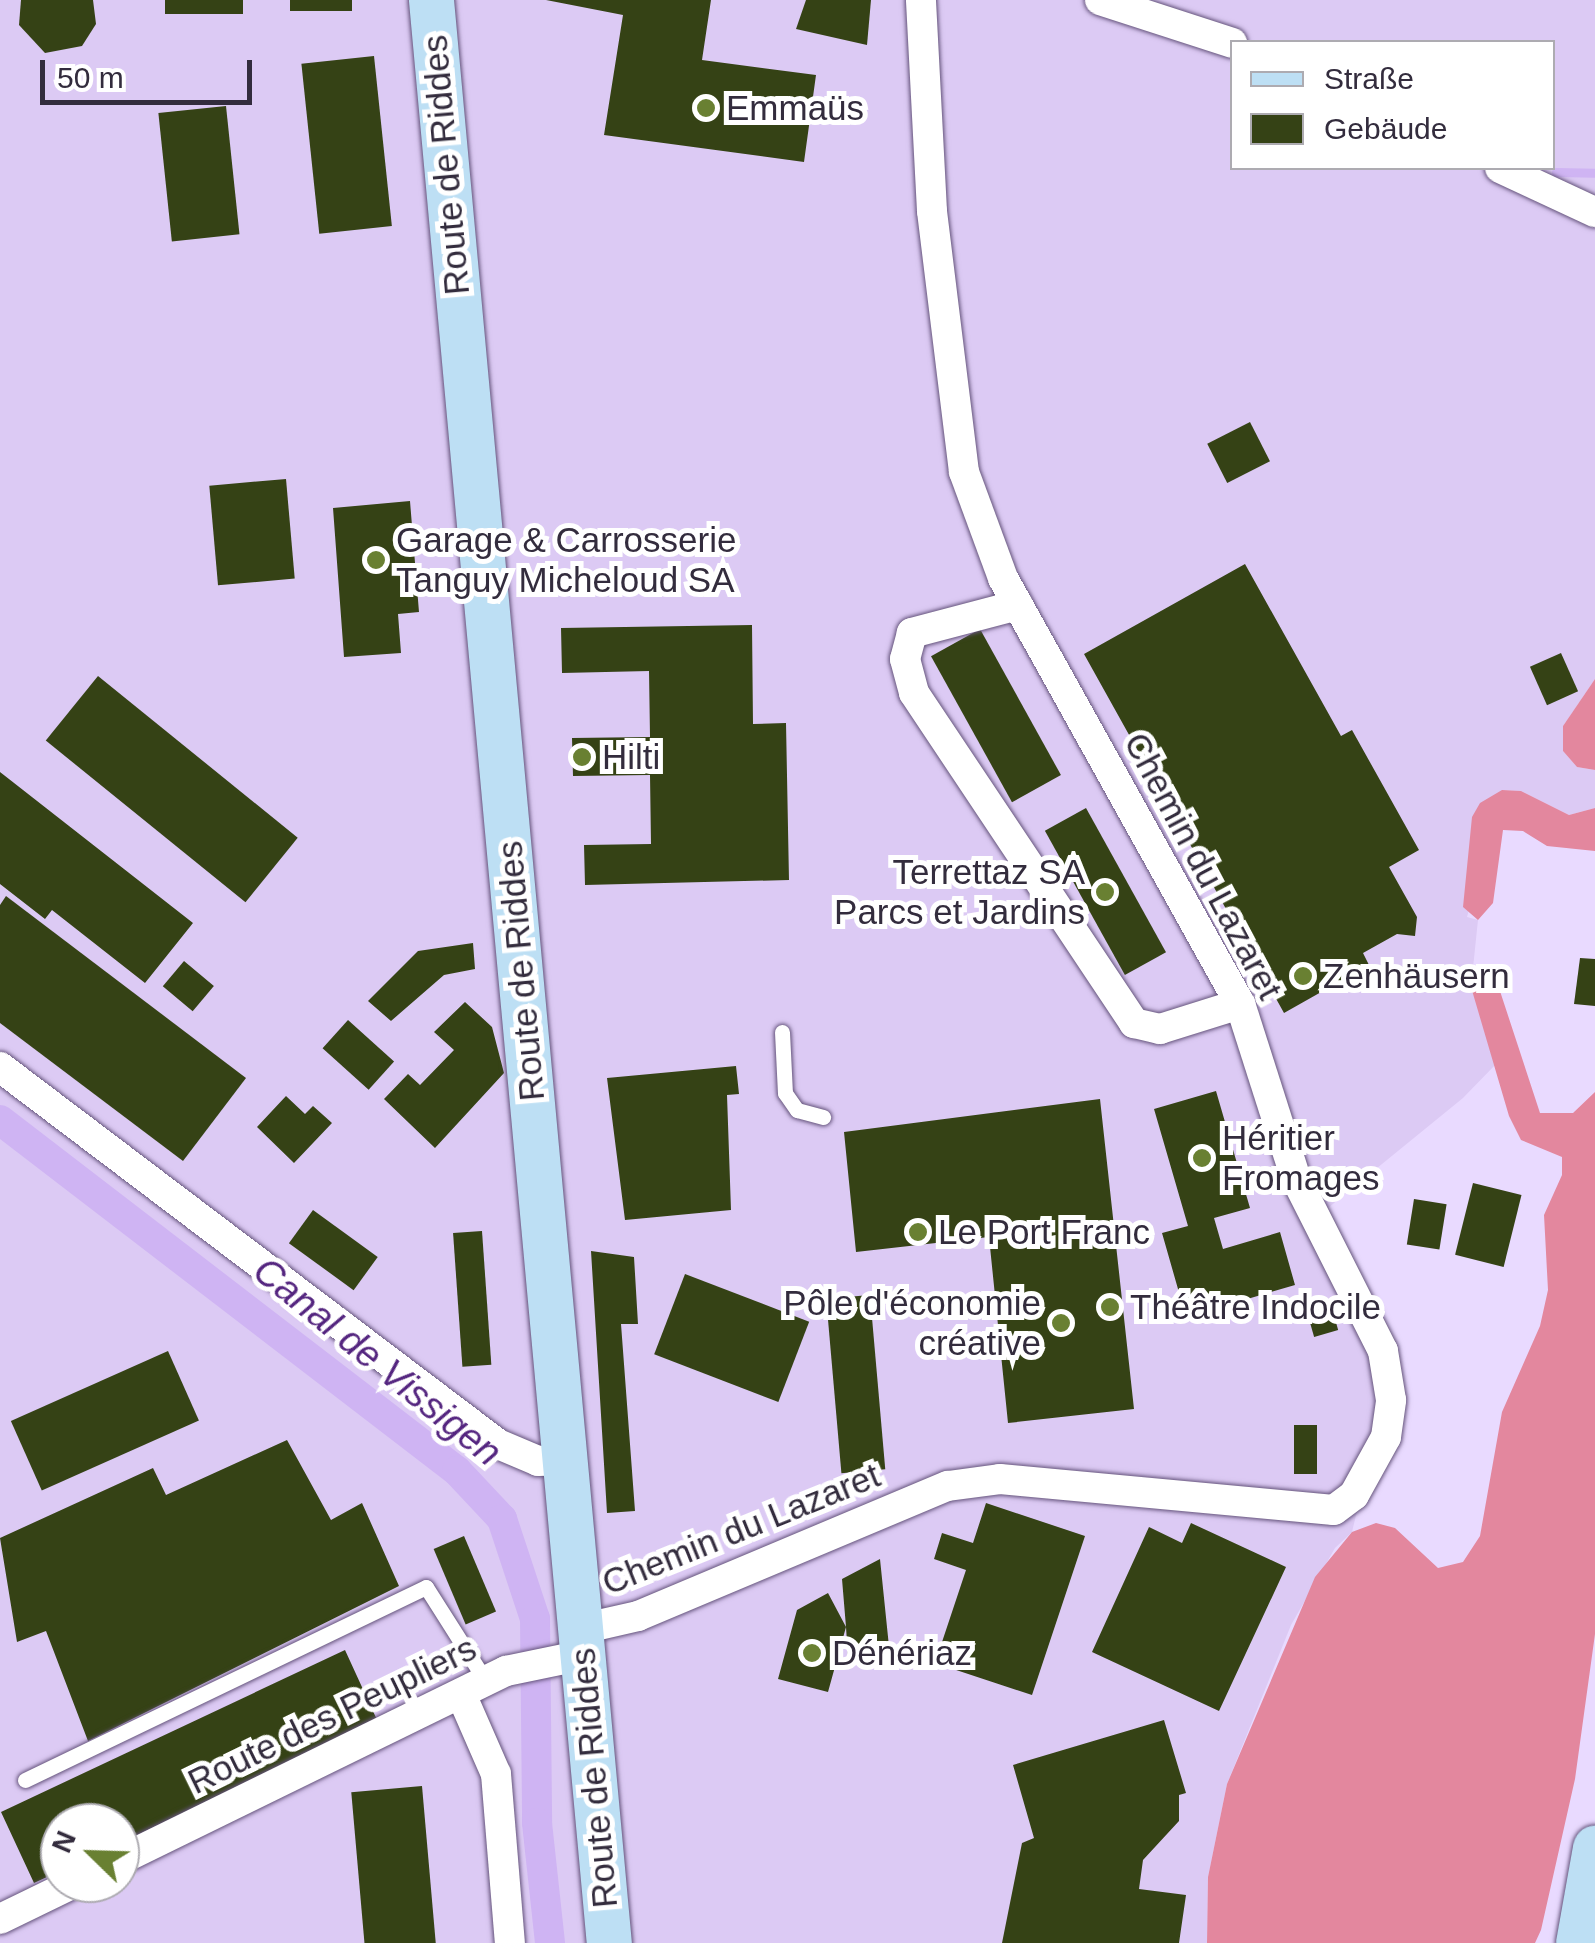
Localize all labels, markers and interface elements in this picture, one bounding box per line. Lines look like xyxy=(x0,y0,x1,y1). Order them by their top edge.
street label: Route de Riddes xyxy=(414,33,478,297)
scale bar xyxy=(45,40,258,102)
legend xyxy=(1230,40,1555,170)
text: 50 m xyxy=(57,61,124,94)
text: Straße xyxy=(1324,62,1414,95)
place label: Emmaüs xyxy=(726,87,864,129)
marker: Emmaüs xyxy=(695,97,717,119)
text: Gebäude xyxy=(1324,112,1447,145)
place label: Garage & Carrosserie Tanguy Micheloud SA xyxy=(396,519,736,601)
marker: Garage & Carrosserie Tanguy Micheloud SA xyxy=(365,549,387,571)
street label: Chemin du Lazaret xyxy=(1115,726,1291,1006)
place label: Hilti xyxy=(602,736,660,778)
marker: Hilti xyxy=(571,746,593,768)
street label: Route de Riddes xyxy=(489,839,553,1103)
place label: Terrettaz SA Parcs et Jardins xyxy=(834,851,1085,933)
marker: Terrettaz SA Parcs et Jardins xyxy=(1094,881,1116,903)
place label: Zenhäusern xyxy=(1323,955,1510,997)
marker: Zenhäusern xyxy=(1292,965,1314,987)
place label: Héritier Fromages xyxy=(1222,1117,1380,1199)
marker: Héritier Fromages xyxy=(1191,1147,1213,1169)
place label: Le Port Franc xyxy=(938,1211,1150,1253)
marker: Le Port Franc xyxy=(907,1221,929,1243)
water label: Canal de Vissigen xyxy=(244,1248,510,1476)
place label: Pôle d'économie créative xyxy=(783,1282,1041,1364)
place label: Théâtre Indocile xyxy=(1130,1286,1381,1328)
marker: Théâtre Indocile xyxy=(1099,1296,1121,1318)
marker: Pôle d'économie créative xyxy=(1050,1312,1072,1334)
street label: Chemin du Lazaret xyxy=(596,1454,886,1604)
street label: Route des Peupliers xyxy=(181,1627,483,1803)
place label: Dénériaz xyxy=(832,1632,972,1674)
marker: Dénériaz xyxy=(801,1642,823,1664)
street label: Route de Riddes xyxy=(562,1646,626,1910)
north arrow xyxy=(40,1803,140,1903)
text: N xyxy=(46,1827,82,1857)

